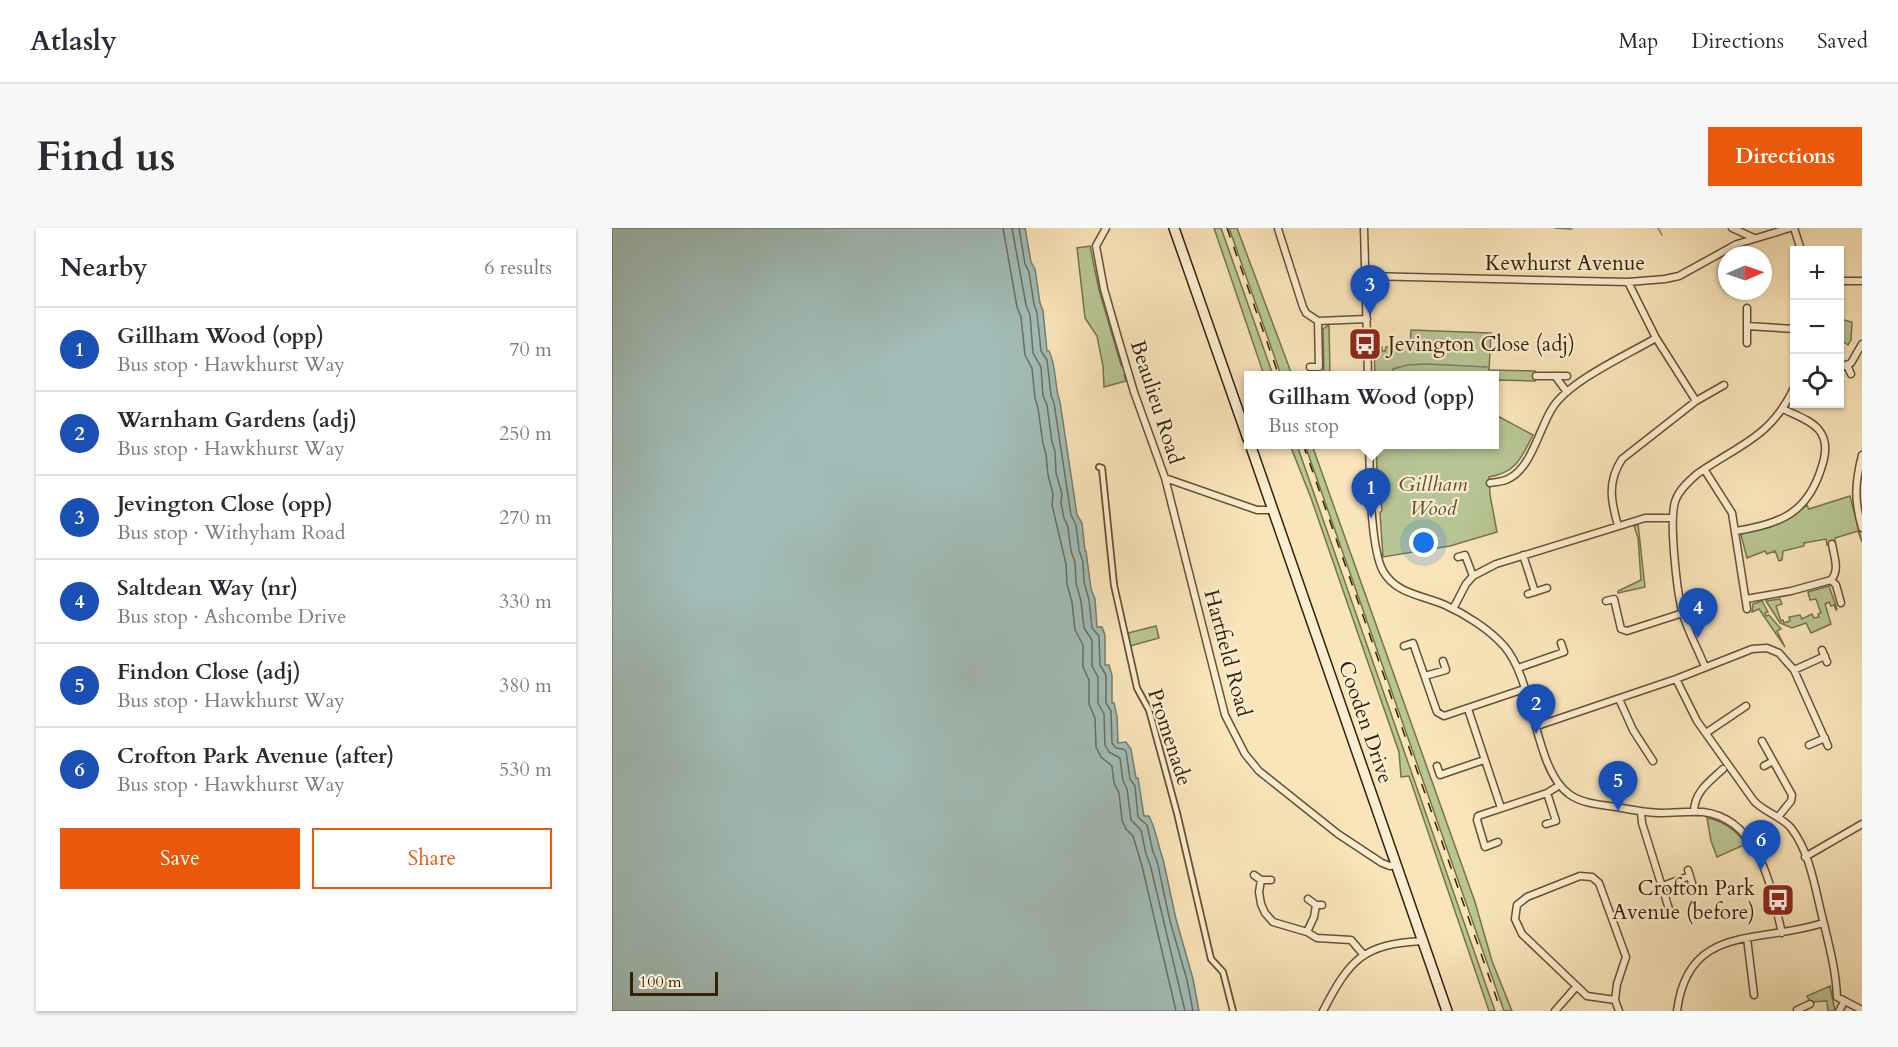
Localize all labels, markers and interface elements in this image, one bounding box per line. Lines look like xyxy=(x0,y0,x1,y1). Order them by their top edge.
text: Atlasly xyxy=(30,22,117,60)
text: Map xyxy=(1618,27,1658,56)
text: Directions xyxy=(1691,27,1784,56)
text: Saved xyxy=(1817,27,1868,56)
button: Directions xyxy=(1708,127,1862,186)
text: Find us xyxy=(36,128,176,185)
north arrow xyxy=(1718,246,1772,300)
map controls xyxy=(1790,246,1844,408)
button: + xyxy=(1790,246,1844,300)
street label: Kewhurst Avenue xyxy=(1485,249,1645,278)
text: Nearby xyxy=(60,250,148,285)
text: 6 results xyxy=(484,254,552,281)
pin: 3 xyxy=(1350,266,1389,315)
button: − xyxy=(1790,300,1844,354)
text: Gillham Wood (opp) xyxy=(117,321,324,351)
bus stop icon: Jevington Close (adj) xyxy=(1347,326,1383,362)
place label: Jevington Close (adj) xyxy=(1385,330,1575,359)
text: 1 xyxy=(74,336,85,363)
text: 70 m xyxy=(509,336,552,363)
street label: Beaulieu Road xyxy=(1123,337,1190,468)
text: Bus stop · Hawkhurst Way xyxy=(117,351,345,378)
button: locate xyxy=(1790,354,1844,408)
popup xyxy=(1244,371,1499,449)
text: Gillham Wood (opp) xyxy=(1268,382,1475,412)
text: Warnham Gardens (adj) xyxy=(117,405,357,435)
text: Bus stop xyxy=(1268,412,1339,439)
text: 2 xyxy=(74,420,85,447)
text: 250 m xyxy=(499,420,552,447)
text: Bus stop · Hawkhurst Way xyxy=(117,435,345,462)
pin: 1 xyxy=(1352,468,1390,518)
park label: Gillham Wood xyxy=(1398,470,1468,523)
text: Jevington Close (opp) xyxy=(117,489,333,519)
text: 3 xyxy=(74,504,85,531)
text: 270 m xyxy=(499,504,552,531)
text: Bus stop · Withyham Road xyxy=(117,519,345,546)
your location xyxy=(1409,528,1438,557)
text: Saltdean Way (nr) xyxy=(117,573,298,603)
street label: Hartfield Road xyxy=(1197,586,1258,720)
text: 4 xyxy=(74,588,85,615)
text: 330 m xyxy=(499,588,552,615)
pin: 4 xyxy=(1678,588,1718,638)
text: Bus stop · Ashcombe Drive xyxy=(117,603,346,630)
text: Findon Close (adj) xyxy=(117,657,301,687)
street label: Cooden Drive xyxy=(1331,657,1400,787)
text: 5 xyxy=(74,672,85,699)
text: 380 m xyxy=(499,672,552,699)
pin: 2 xyxy=(1516,684,1556,734)
street label: Promenade xyxy=(1140,685,1199,789)
text: Bus stop · Hawkhurst Way xyxy=(117,687,345,714)
text: Crofton Park Avenue (after) xyxy=(117,741,394,771)
text: 6 xyxy=(74,756,85,783)
text: 530 m xyxy=(499,756,552,783)
pin: 5 xyxy=(1598,762,1638,811)
text: Bus stop · Hawkhurst Way xyxy=(117,771,345,798)
pin: 6 xyxy=(1742,820,1780,870)
button: Save xyxy=(60,828,300,889)
button: Share xyxy=(312,828,552,889)
place label: Crofton Park Avenue (before) xyxy=(1612,874,1756,927)
bus stop icon: Crofton Park Avenue (before) xyxy=(1760,882,1796,918)
scale bar xyxy=(630,969,718,996)
text: 100 m xyxy=(639,971,681,993)

